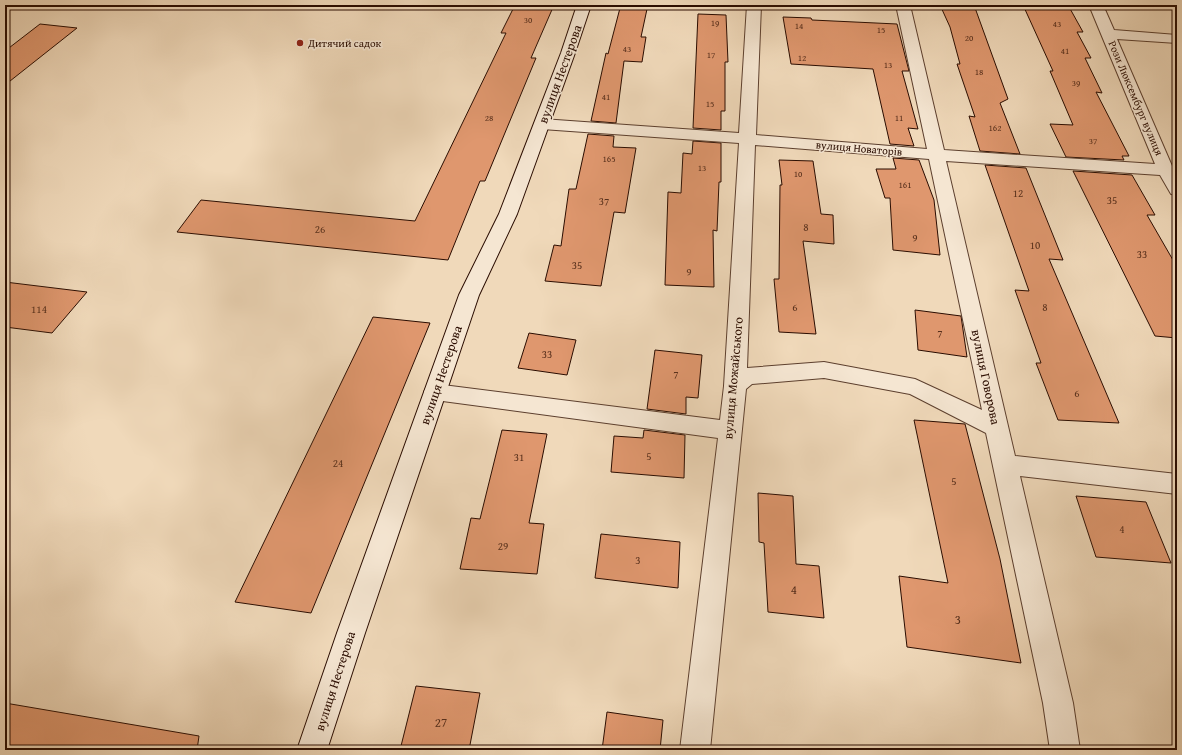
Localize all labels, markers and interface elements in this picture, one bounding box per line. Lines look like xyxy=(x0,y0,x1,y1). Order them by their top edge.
house number: 30 xyxy=(524,13,533,26)
house number: 19 xyxy=(711,16,719,29)
house number: 43 xyxy=(1053,17,1061,30)
house number: 14 xyxy=(795,19,803,32)
street label: вулиця Нестерова xyxy=(533,21,587,126)
house number: 15 xyxy=(877,23,885,36)
house number: 20 xyxy=(965,31,974,44)
place label: Дитячий садок xyxy=(307,35,382,51)
marker: Дитячий садок xyxy=(295,38,305,48)
street label: Рози Люксембург вулиця xyxy=(1105,38,1168,158)
house number: 43 xyxy=(623,42,631,55)
house number: 41 xyxy=(1061,44,1069,57)
house number: 17 xyxy=(707,48,715,61)
house number: 12 xyxy=(798,51,806,64)
house number: 13 xyxy=(884,58,892,71)
house number: 18 xyxy=(975,65,983,78)
house number: 39 xyxy=(1072,76,1080,89)
house number: 41 xyxy=(602,90,610,103)
house number: 15 xyxy=(706,97,714,110)
house number: 28 xyxy=(485,111,493,124)
house number: 11 xyxy=(895,111,903,124)
house number: 162 xyxy=(989,121,1002,134)
house number: 37 xyxy=(1089,134,1097,147)
street label: вулиця Новаторів xyxy=(815,136,903,160)
house number: 165 xyxy=(603,152,616,165)
house number: 13 xyxy=(698,161,706,174)
house number: 10 xyxy=(794,167,803,180)
house number: 161 xyxy=(899,178,912,191)
house number: 12 xyxy=(1013,185,1023,201)
house number: 35 xyxy=(1107,192,1117,208)
house number: 37 xyxy=(599,193,609,209)
house number: 8 xyxy=(803,219,809,235)
house number: 26 xyxy=(315,221,325,237)
house number: 9 xyxy=(912,230,918,246)
house number: 10 xyxy=(1030,237,1040,253)
house number: 33 xyxy=(1137,246,1147,262)
house number: 35 xyxy=(572,257,582,273)
house number: 9 xyxy=(686,264,692,280)
house number: 6 xyxy=(792,299,798,315)
house number: 8 xyxy=(1042,299,1048,315)
house number: 114 xyxy=(31,301,47,317)
street label: вулиця Можайського xyxy=(718,316,748,440)
street label: вулиця Нестерова xyxy=(415,322,467,427)
house number: 7 xyxy=(937,325,943,341)
street label: вулиця Говорова xyxy=(967,328,1006,427)
house number: 33 xyxy=(542,346,552,362)
house number: 7 xyxy=(673,366,679,382)
house number: 6 xyxy=(1074,385,1080,401)
house number: 5 xyxy=(646,448,652,464)
house number: 31 xyxy=(514,449,524,465)
house number: 24 xyxy=(333,455,343,471)
house number: 5 xyxy=(951,473,957,489)
house number: 4 xyxy=(1119,521,1125,537)
house number: 29 xyxy=(498,538,508,554)
house number: 3 xyxy=(635,552,641,568)
house number: 4 xyxy=(791,580,797,599)
house number: 3 xyxy=(955,610,961,629)
street label: вулиця Нестерова xyxy=(310,628,360,733)
house number: 27 xyxy=(435,713,447,732)

